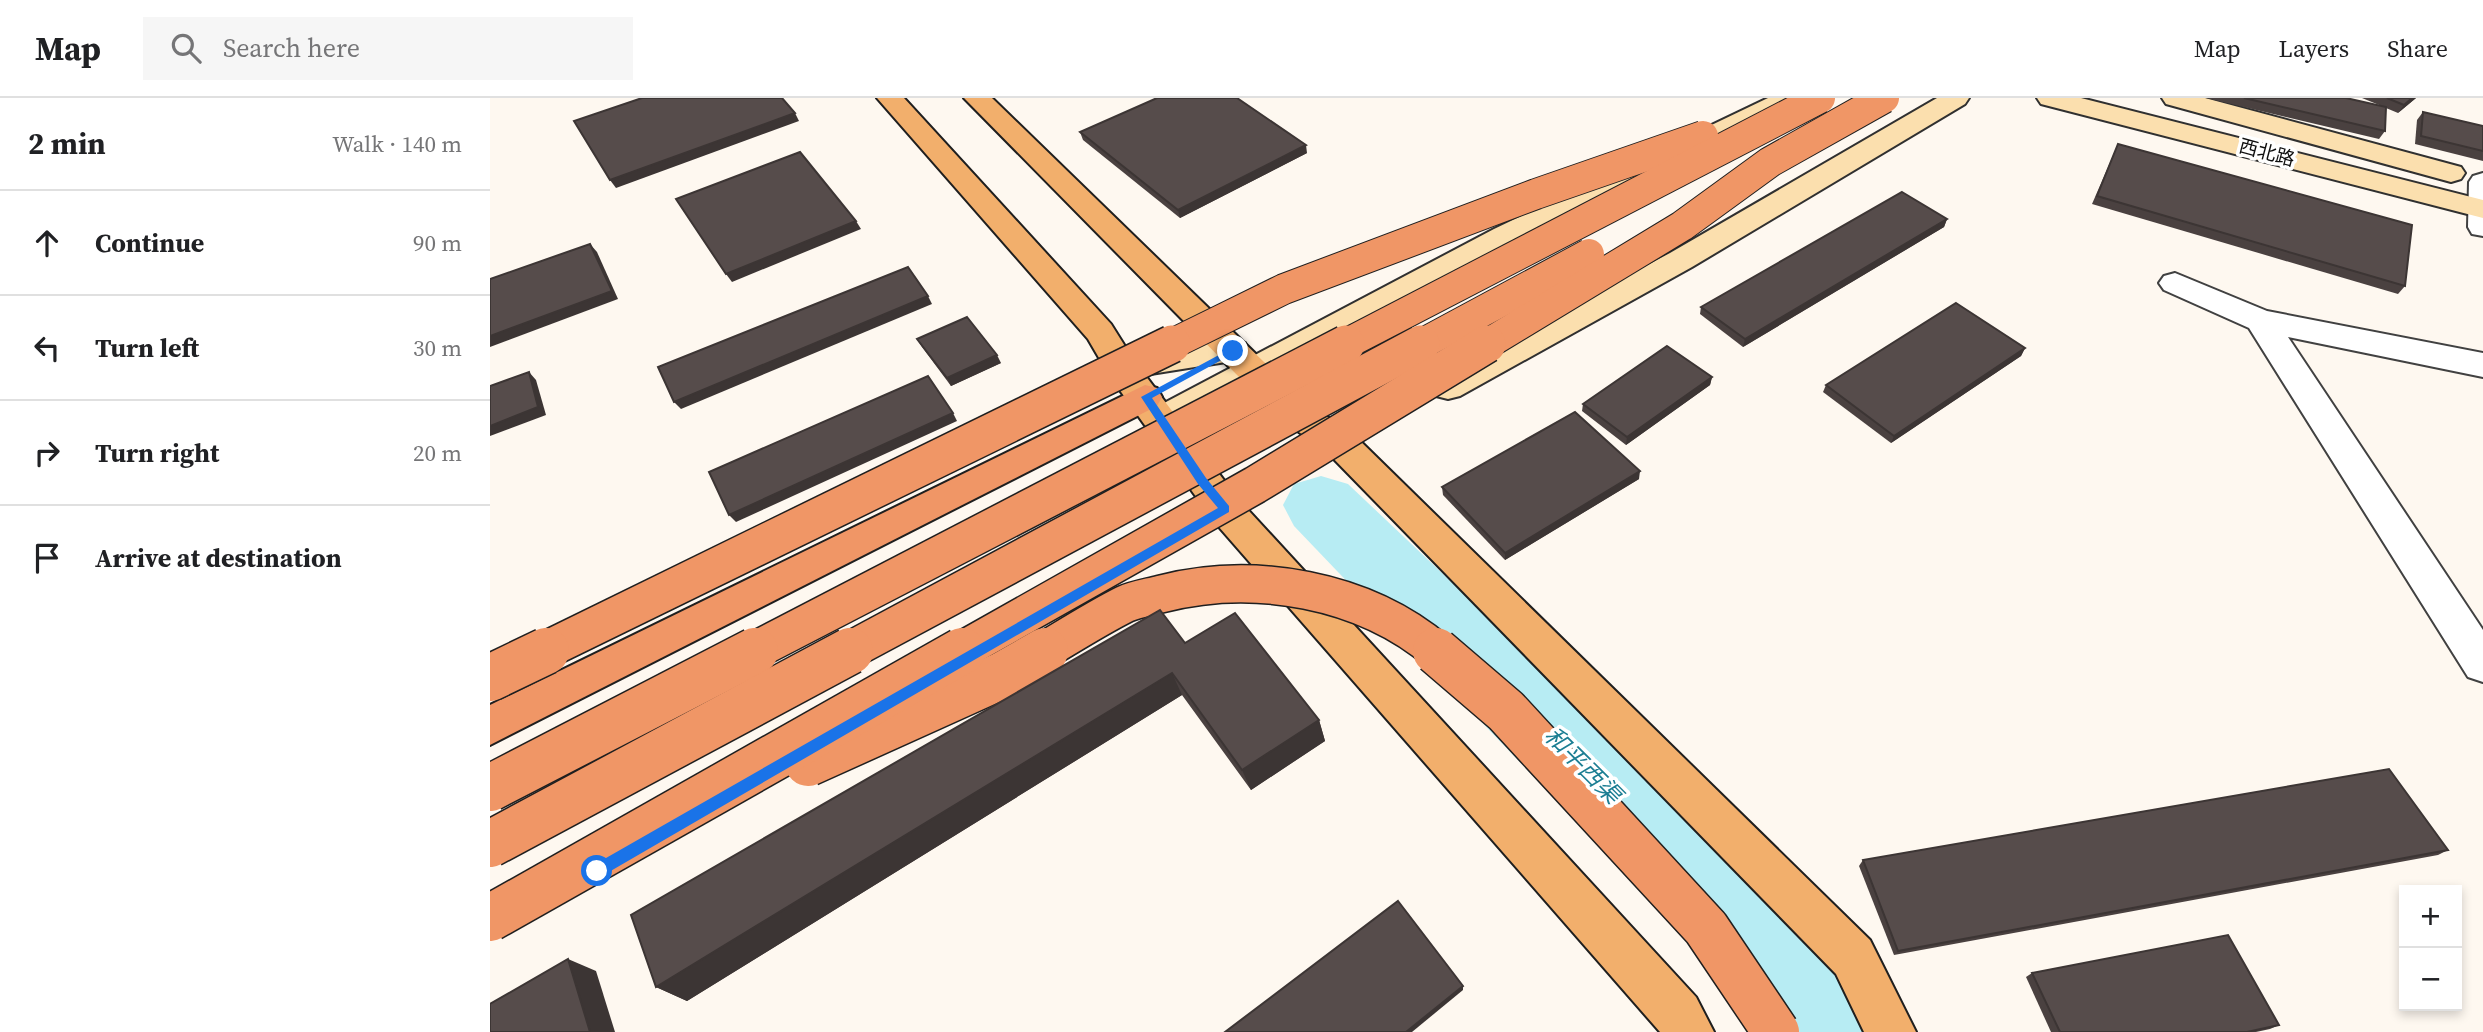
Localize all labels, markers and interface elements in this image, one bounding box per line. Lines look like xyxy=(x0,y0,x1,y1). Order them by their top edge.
search box xyxy=(143,17,633,80)
text: Map xyxy=(35,26,101,71)
icon: search xyxy=(167,29,205,67)
text: Search here xyxy=(223,30,360,66)
text: Map xyxy=(2194,32,2241,65)
text: Layers xyxy=(2279,32,2349,65)
text: Share xyxy=(2387,32,2448,65)
text: 2 min xyxy=(28,123,106,164)
text: Walk · 140 m xyxy=(332,128,462,160)
street label: 西北路 xyxy=(2236,132,2298,172)
icon: ahead xyxy=(28,224,66,262)
text: Continue xyxy=(95,225,204,261)
text: 90 m xyxy=(413,227,462,259)
icon: left xyxy=(28,329,66,367)
text: Turn left xyxy=(95,330,199,366)
text: 30 m xyxy=(413,332,462,364)
route end xyxy=(1217,335,1248,366)
icon: right xyxy=(28,434,66,472)
text: Turn right xyxy=(95,435,219,471)
text: 20 m xyxy=(413,437,462,469)
icon: arrive xyxy=(28,539,66,577)
text: Arrive at destination xyxy=(95,540,342,576)
water label: 和平西渠 xyxy=(1537,719,1631,813)
route start xyxy=(581,855,612,886)
map controls xyxy=(2399,885,2462,1011)
button: + xyxy=(2399,885,2462,948)
button: − xyxy=(2399,948,2462,1011)

